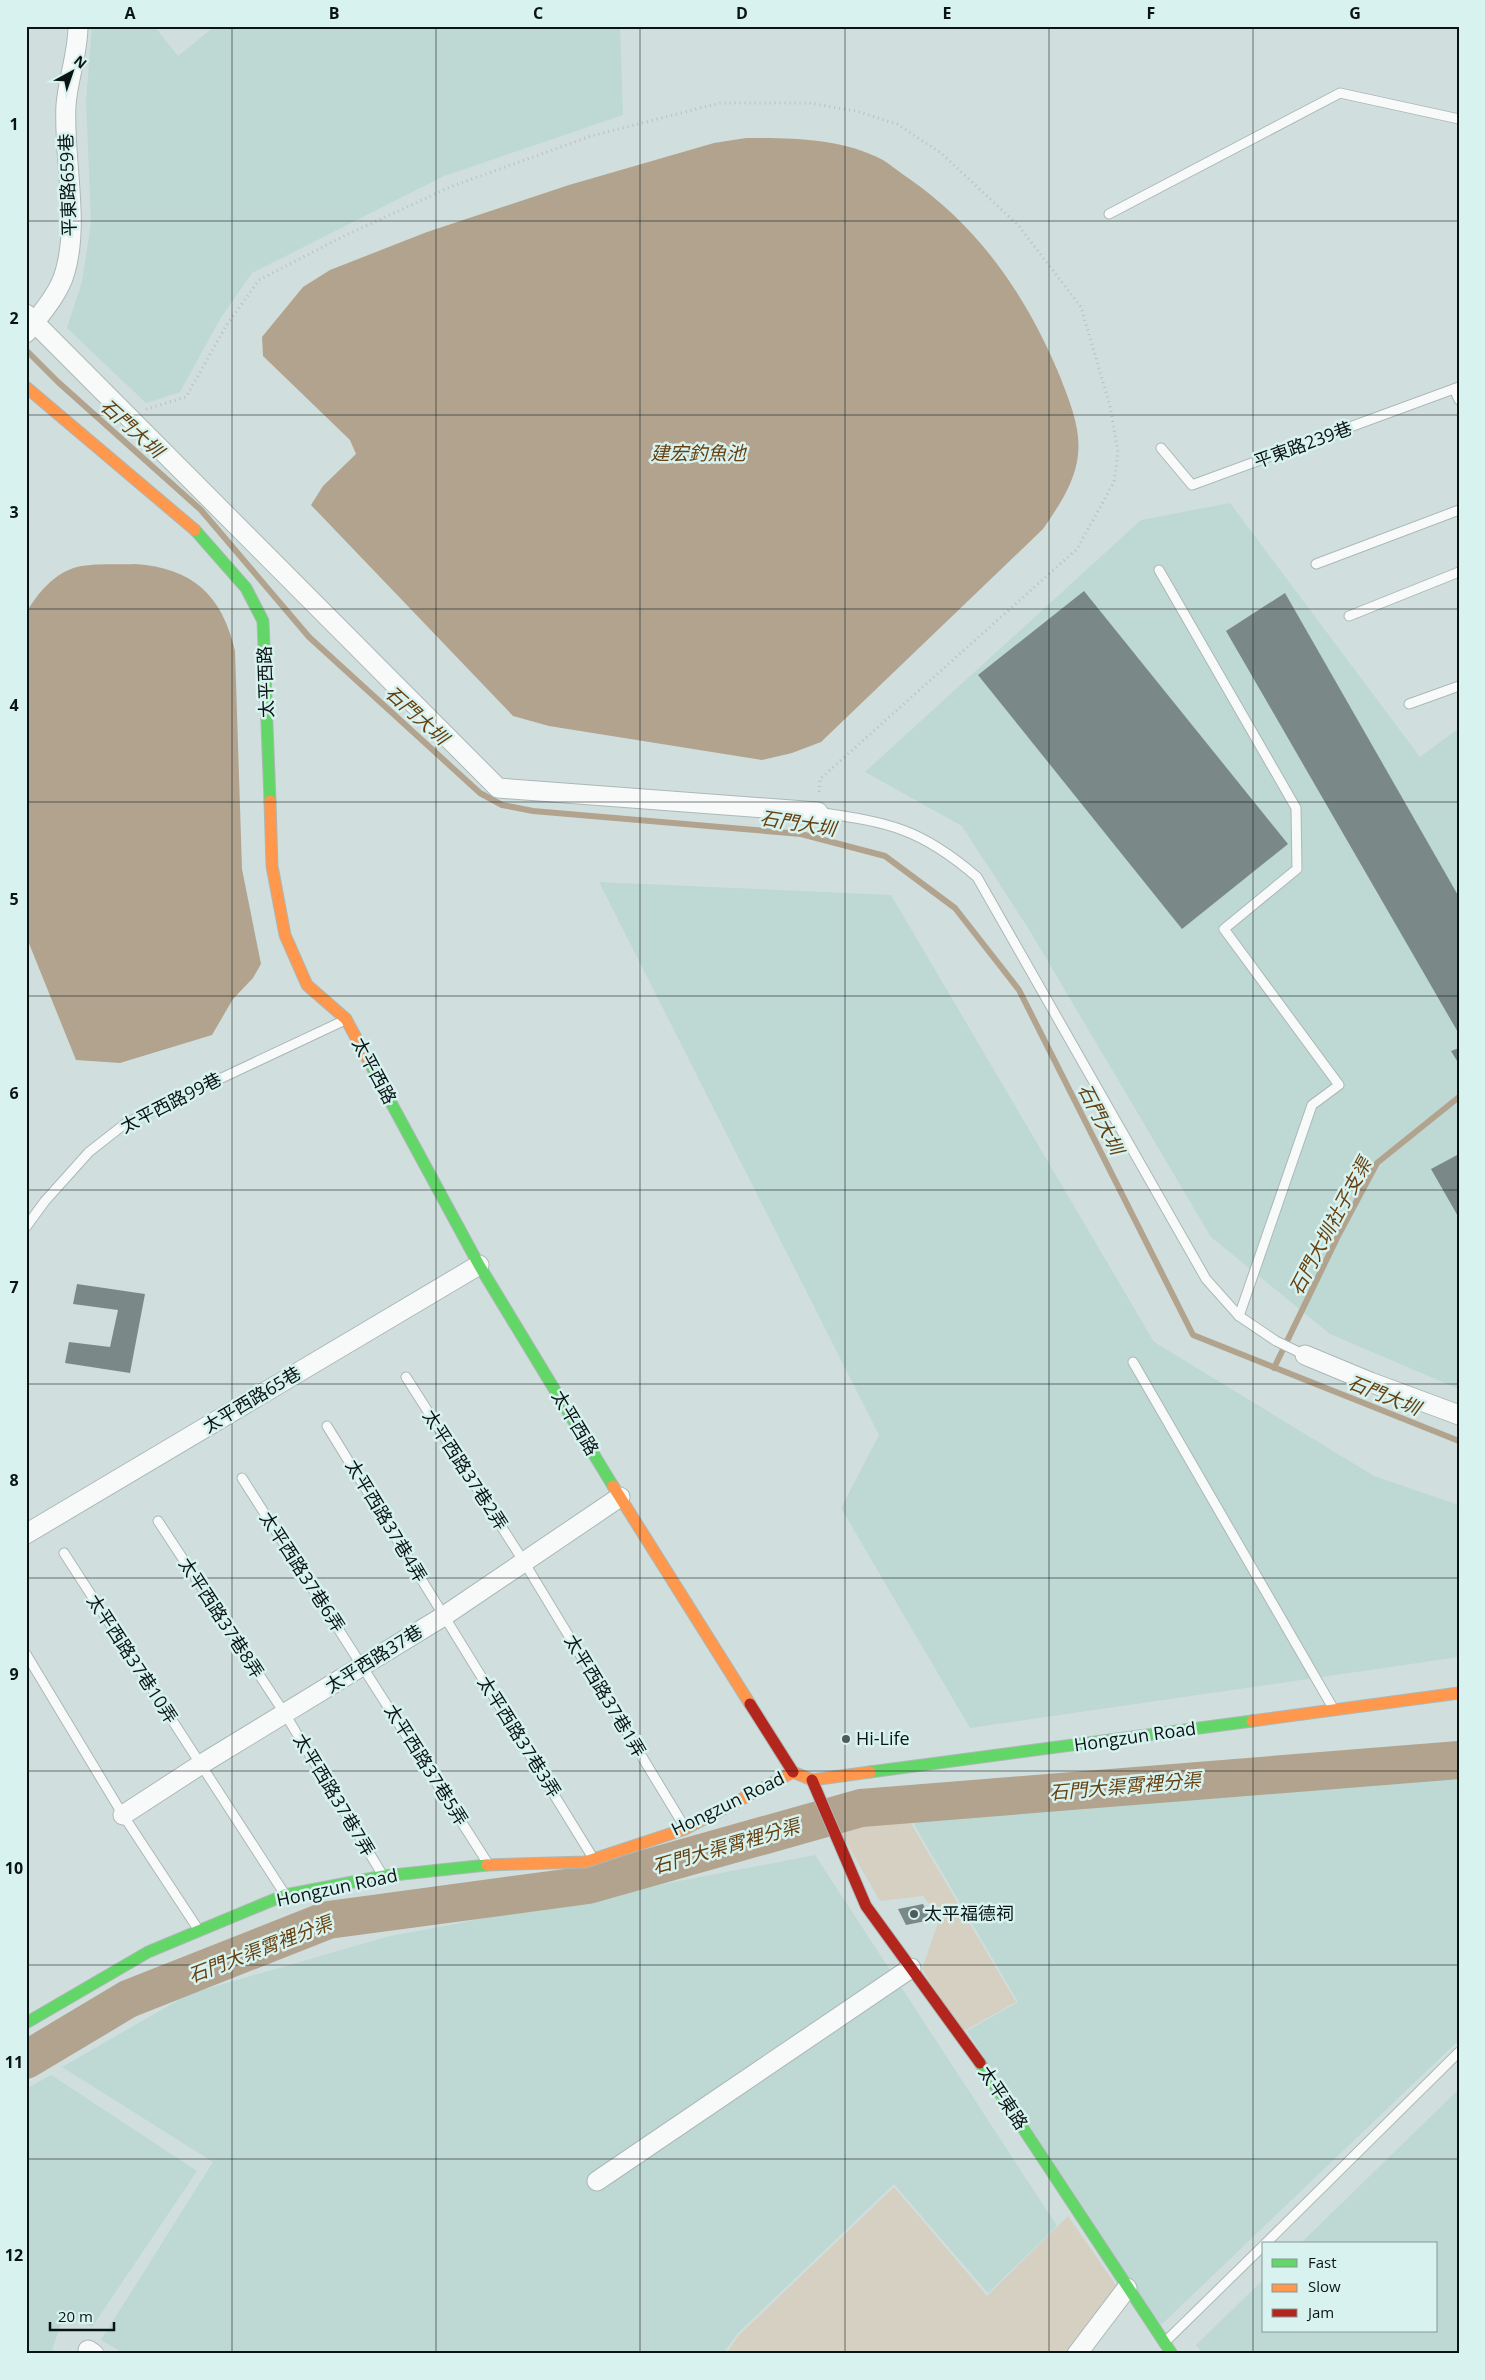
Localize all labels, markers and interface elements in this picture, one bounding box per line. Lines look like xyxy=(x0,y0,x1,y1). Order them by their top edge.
text: A xyxy=(124,2,136,24)
text: B xyxy=(329,2,339,24)
text: C xyxy=(533,2,543,24)
text: D xyxy=(736,2,748,24)
text: E xyxy=(943,2,952,24)
text: F xyxy=(1147,2,1155,24)
text: G xyxy=(1349,2,1361,24)
north arrow xyxy=(48,48,98,98)
text: N xyxy=(70,51,91,73)
text: 1 xyxy=(9,113,19,135)
street label: 平東路659巷 xyxy=(53,133,81,237)
text: 2 xyxy=(9,307,19,329)
water label: 石門大圳 xyxy=(95,393,171,465)
street label: 平東路239巷 xyxy=(1250,415,1355,473)
water label: 建宏釣魚池 xyxy=(650,440,747,466)
text: 3 xyxy=(9,501,19,523)
street label: 太平西路 xyxy=(252,646,278,718)
water label: 石門大圳 xyxy=(380,680,456,752)
text: 4 xyxy=(9,694,19,716)
water label: 石門大圳 xyxy=(758,804,841,842)
text: 5 xyxy=(9,888,19,910)
street label: 太平西路 xyxy=(347,1033,402,1108)
street label: 太平西路99巷 xyxy=(116,1066,225,1138)
water label: 石門大圳 xyxy=(1072,1079,1131,1161)
text: 6 xyxy=(9,1082,19,1104)
water label: 石門大圳社子支渠 xyxy=(1283,1150,1379,1299)
text: 7 xyxy=(9,1276,19,1298)
street label: 太平西路65巷 xyxy=(198,1360,305,1438)
water label: 石門大圳 xyxy=(1344,1369,1427,1422)
street label: 太平西路 xyxy=(547,1385,605,1460)
street label: 太平西路37巷2弄 xyxy=(418,1405,514,1534)
street label: 太平西路37巷4弄 xyxy=(341,1455,433,1586)
text: 8 xyxy=(9,1469,19,1491)
street label: 太平西路37巷6弄 xyxy=(255,1507,351,1636)
street label: 太平西路37巷8弄 xyxy=(174,1553,270,1682)
street label: 太平西路37巷10弄 xyxy=(82,1589,184,1728)
street label: 太平西路37巷 xyxy=(320,1619,427,1698)
street label: 太平西路37巷1弄 xyxy=(560,1630,652,1761)
text: 9 xyxy=(9,1663,19,1685)
street label: 太平西路37巷3弄 xyxy=(473,1671,567,1802)
street label: 太平西路37巷5弄 xyxy=(380,1699,474,1830)
street label: Hongzun Road xyxy=(1072,1716,1197,1756)
place label: Hi-Life xyxy=(856,1726,910,1750)
street label: 太平西路37巷7弄 xyxy=(289,1729,381,1860)
marker: Hi-Life xyxy=(840,1733,852,1745)
street label: Hongzun Road xyxy=(667,1765,788,1841)
water label: 石門大渠霄裡分渠 xyxy=(1048,1766,1205,1806)
water label: 石門大渠霄裡分渠 xyxy=(649,1812,806,1879)
text: 10 xyxy=(5,1857,23,1879)
street label: Hongzun Road xyxy=(274,1862,399,1912)
place label: 太平福德祠 xyxy=(924,1901,1014,1925)
marker: 太平福德祠 xyxy=(908,1908,920,1920)
water label: 石門大渠霄裡分渠 xyxy=(184,1909,338,1988)
text: 11 xyxy=(5,2051,23,2073)
street label: 太平東路 xyxy=(974,2061,1034,2134)
legend xyxy=(1262,2242,1438,2332)
text: 12 xyxy=(5,2244,23,2266)
text: Fast xyxy=(1308,2252,1337,2272)
text: Slow xyxy=(1308,2276,1341,2296)
scale bar xyxy=(50,2300,114,2332)
text: Jam xyxy=(1306,2302,1334,2322)
text: 20 m xyxy=(58,2306,93,2326)

